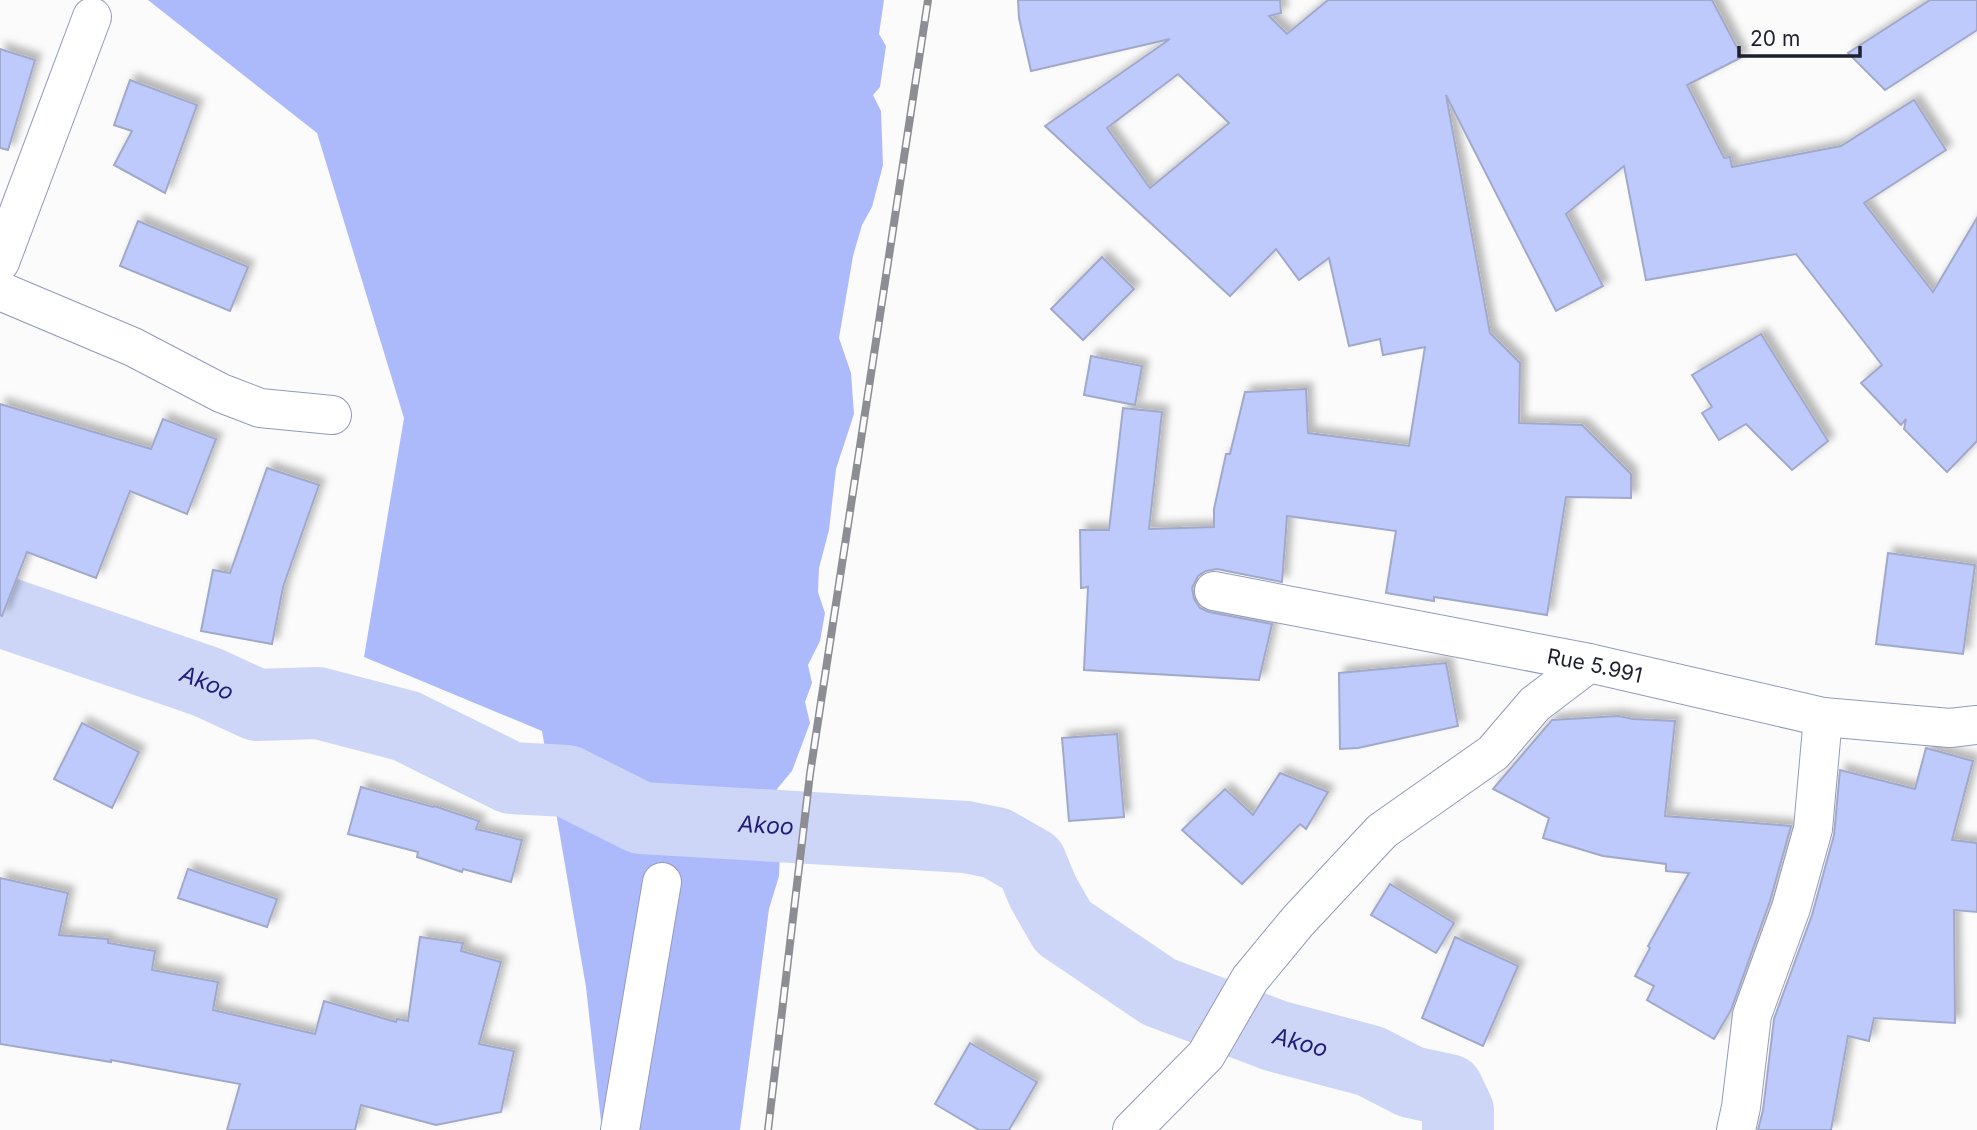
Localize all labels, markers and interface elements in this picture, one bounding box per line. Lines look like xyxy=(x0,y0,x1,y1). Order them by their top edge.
scale bar xyxy=(1739,14,1860,58)
text: 20 m xyxy=(1750,26,1800,51)
street label: Rue 5.991 xyxy=(1545,643,1645,687)
water label: Akoo xyxy=(175,659,238,706)
water label: Akoo xyxy=(736,810,795,841)
water label: Akoo xyxy=(1269,1022,1331,1063)

